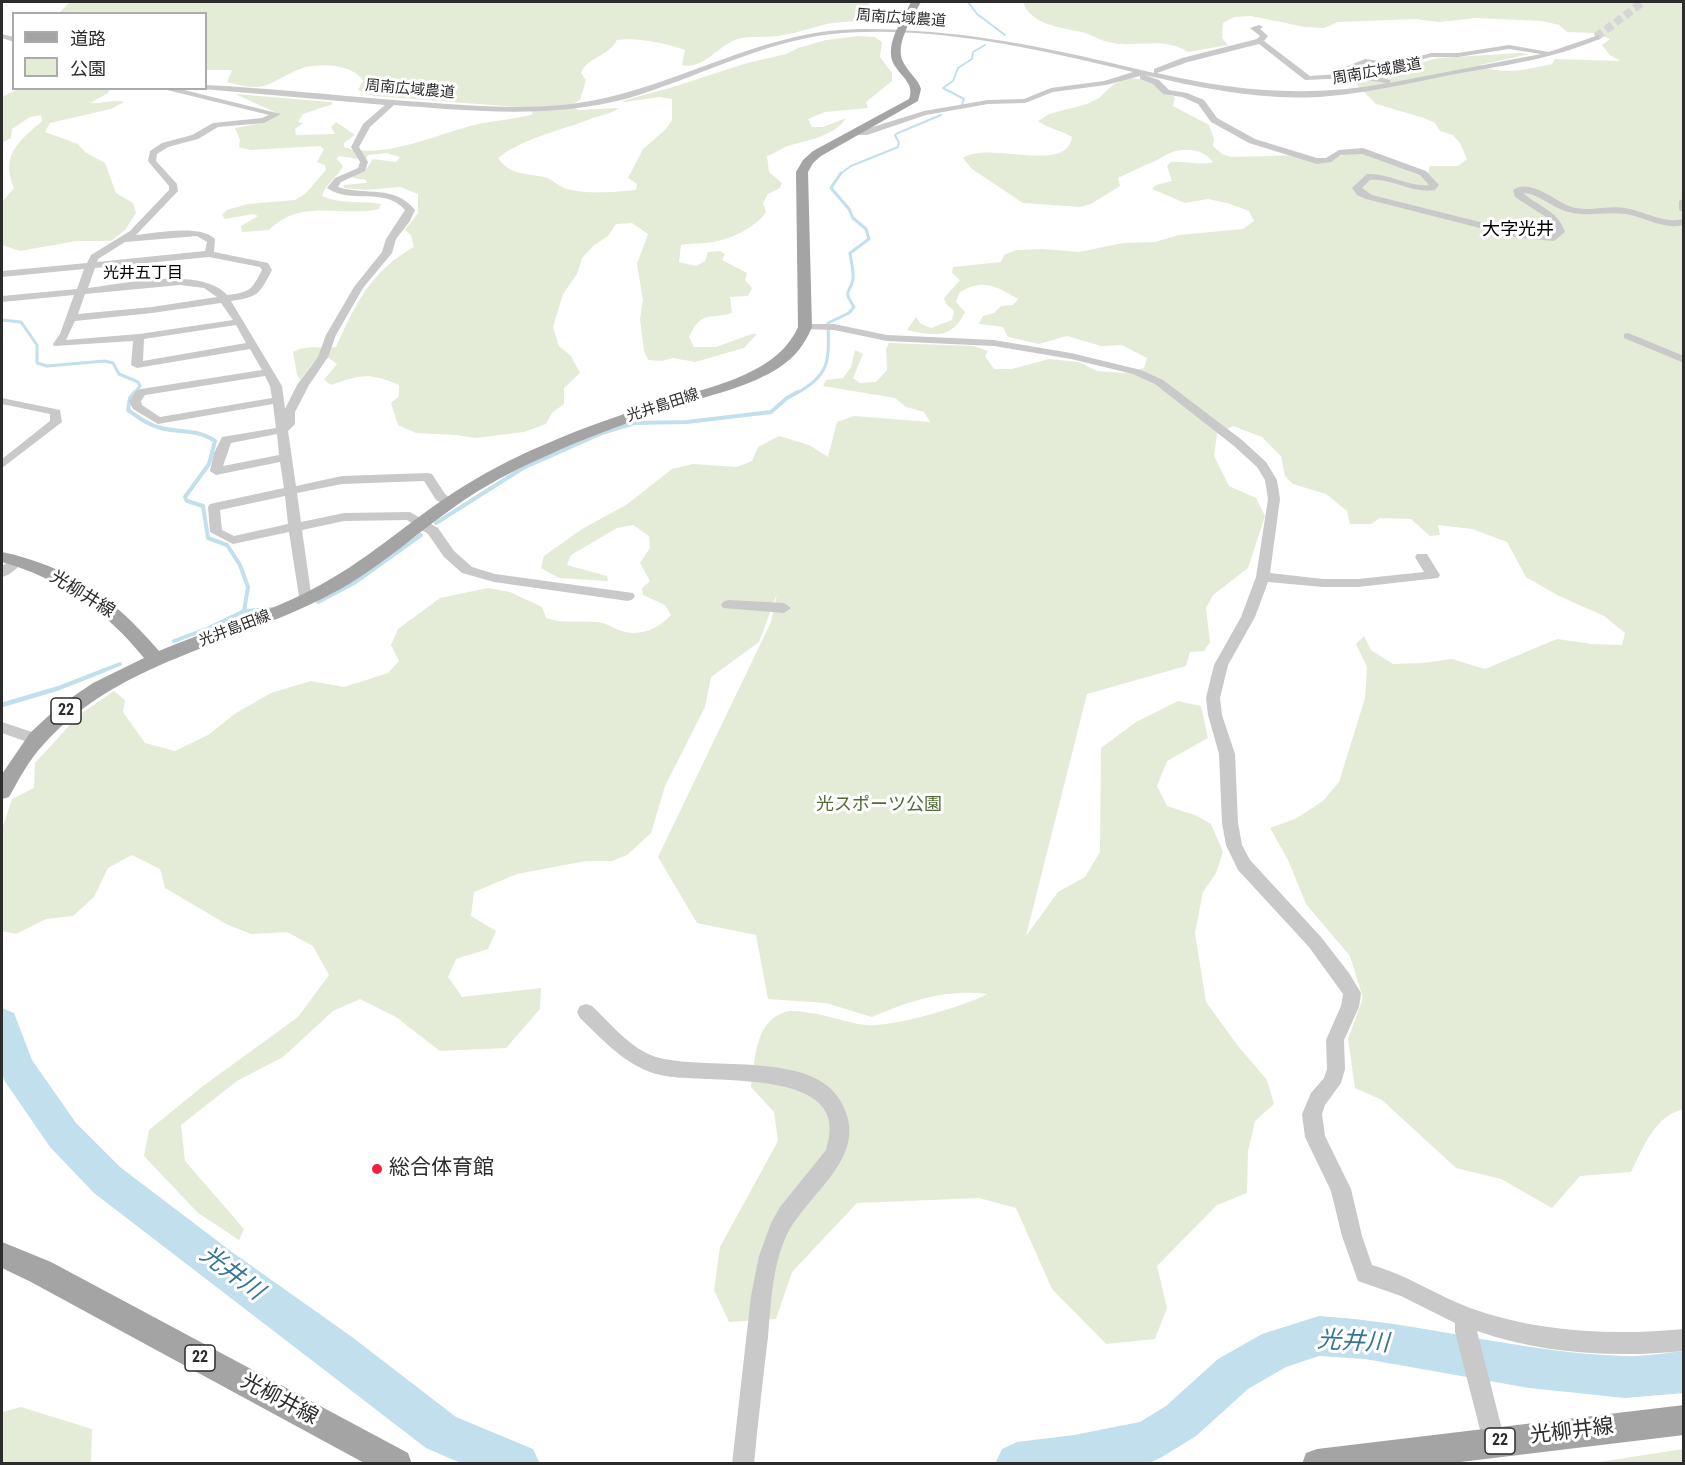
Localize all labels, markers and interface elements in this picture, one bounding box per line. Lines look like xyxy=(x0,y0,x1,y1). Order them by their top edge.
street label: 周南広域農道 xyxy=(855,7,947,31)
legend xyxy=(12,12,207,90)
text: 道路 xyxy=(70,28,106,49)
street label: 周南広域農道 xyxy=(1331,55,1423,89)
text: 公園 xyxy=(70,58,106,79)
street label: 周南広域農道 xyxy=(364,77,456,103)
district label: 大字光井 xyxy=(1482,219,1554,241)
district label: 光井五丁目 xyxy=(103,264,183,284)
street label: 光井島田線 xyxy=(625,386,701,426)
street label: 光柳井線 xyxy=(46,567,118,623)
street label: 光井島田線 xyxy=(197,607,273,651)
road number: 22 xyxy=(51,698,81,724)
park label: 光スポーツ公園 xyxy=(816,794,942,816)
place label: 総合体育館 xyxy=(389,1156,494,1182)
marker: 総合体育館 xyxy=(370,1162,384,1176)
water label: 光井川 xyxy=(194,1241,268,1307)
water label: 光井川 xyxy=(1316,1327,1390,1359)
road number: 22 xyxy=(185,1345,215,1371)
street label: 光柳井線 xyxy=(236,1369,322,1431)
street label: 光柳井線 xyxy=(1529,1414,1615,1450)
road number: 22 xyxy=(1485,1428,1515,1454)

